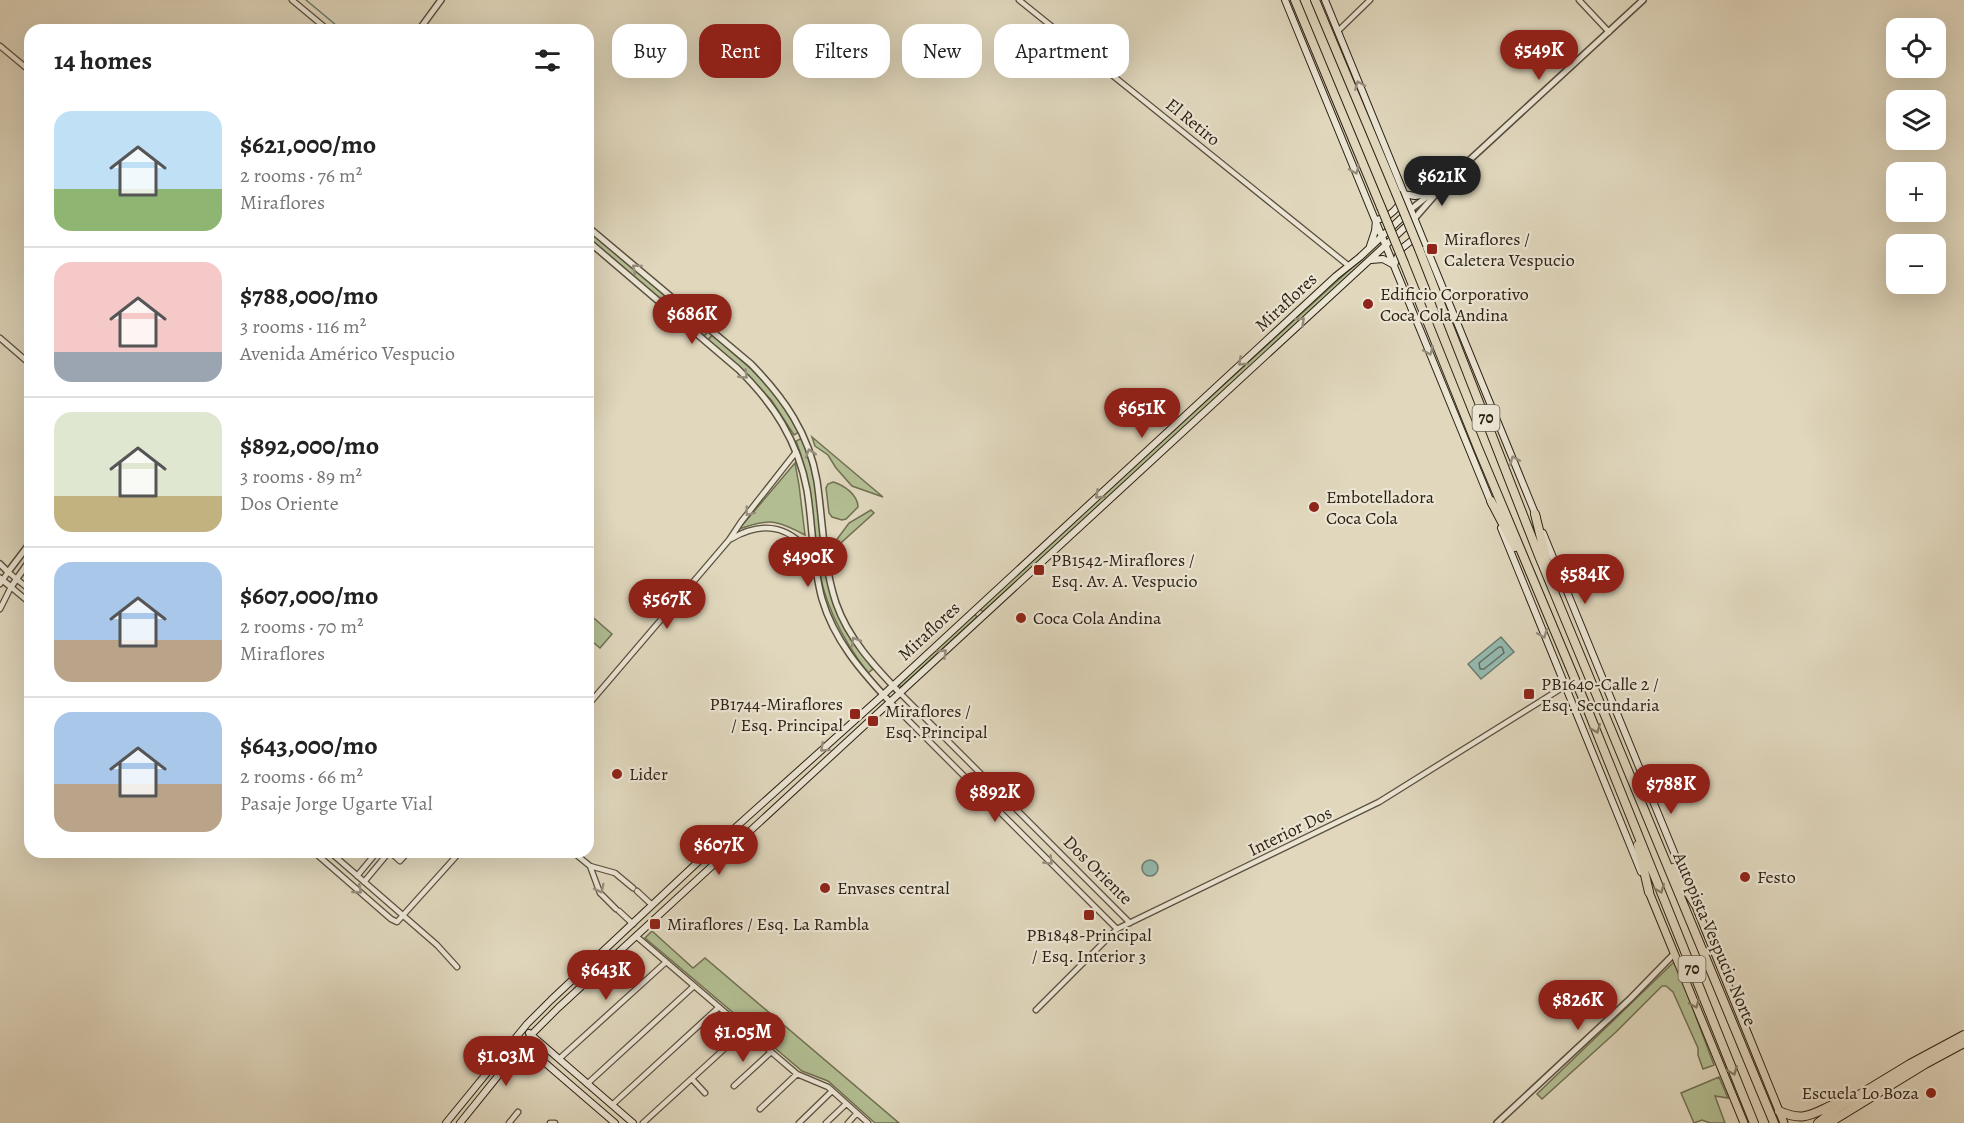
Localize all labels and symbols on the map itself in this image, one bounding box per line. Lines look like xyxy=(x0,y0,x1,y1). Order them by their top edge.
pin: $549K xyxy=(1497,30,1581,81)
one-way arrow xyxy=(1354,81,1367,91)
street label: El Retiro xyxy=(1161,93,1225,151)
pin: $621K xyxy=(1400,156,1484,207)
one-way arrow xyxy=(1348,164,1360,175)
place label: Miraflores / Caletera Vespucio xyxy=(1444,227,1575,272)
marker: Miraflores / Caletera Vespucio xyxy=(1425,242,1439,256)
one-way arrow xyxy=(632,264,643,275)
street label: Miraflores xyxy=(1250,267,1322,337)
place label: Edificio Corporativo Coca Cola Andina xyxy=(1380,282,1529,327)
pin: $686K xyxy=(650,294,734,345)
marker: Edificio Corporativo Coca Cola Andina xyxy=(1361,297,1375,311)
one-way arrow xyxy=(1295,317,1305,328)
one-way arrow xyxy=(1422,345,1434,356)
one-way arrow xyxy=(1239,355,1250,366)
one-way arrow xyxy=(737,367,748,378)
pin: $651K xyxy=(1100,388,1184,439)
road number: 70 xyxy=(1472,405,1500,431)
one-way arrow xyxy=(805,448,817,459)
one-way arrow xyxy=(1509,455,1521,466)
place label: Embotelladora Coca Cola xyxy=(1326,485,1435,530)
one-way arrow xyxy=(1096,488,1106,499)
marker: Embotelladora Coca Cola xyxy=(1307,500,1321,514)
one-way arrow xyxy=(745,505,756,516)
pin: $490K xyxy=(766,537,850,588)
place label: PB1542-Miraflores / Esq. Av. A. Vespucio xyxy=(1051,548,1198,593)
pin: $584K xyxy=(1543,554,1627,605)
marker: PB1542-Miraflores / Esq. Av. A. Vespucio xyxy=(1032,563,1046,577)
pin: $567K xyxy=(625,579,709,630)
street label: Miraflores xyxy=(893,596,965,666)
place label: Coca Cola Andina xyxy=(1033,606,1162,630)
marker: Coca Cola Andina xyxy=(1014,611,1028,625)
one-way arrow xyxy=(1536,628,1549,639)
one-way arrow xyxy=(851,637,863,647)
one-way arrow xyxy=(935,650,946,661)
place label: PB1640-Calle 2 / Esq. Secundaria xyxy=(1541,672,1660,717)
marker: PB1640-Calle 2 / Esq. Secundaria xyxy=(1522,687,1536,701)
place label: PB1744-Miraflores / Esq. Principal xyxy=(709,692,844,737)
place label: Miraflores / Esq. Principal xyxy=(885,699,988,744)
marker: PB1744-Miraflores / Esq. Principal xyxy=(848,707,862,721)
marker: Miraflores / Esq. Principal xyxy=(866,714,880,728)
one-way arrow xyxy=(1588,723,1601,734)
one-way arrow xyxy=(820,741,831,752)
place label: Lider xyxy=(629,762,668,786)
pin: $788K xyxy=(1629,764,1713,815)
marker: Lider xyxy=(610,767,624,781)
pin: $892K xyxy=(953,772,1037,823)
street label: Interior Dos xyxy=(1244,800,1336,862)
pin: $607K xyxy=(677,825,761,876)
street label: Dos Oriente xyxy=(1058,830,1138,910)
street label: Autopista Vespucio Norte xyxy=(1667,848,1762,1029)
one-way arrow xyxy=(1042,854,1053,865)
place label: Festo xyxy=(1757,865,1796,889)
marker: Festo xyxy=(1738,870,1752,884)
place label: Envases central xyxy=(837,876,950,900)
marker: Envases central xyxy=(818,881,832,895)
one-way arrow xyxy=(352,883,363,894)
one-way arrow xyxy=(593,883,605,894)
one-way arrow xyxy=(1653,883,1665,894)
marker: PB1848-Principal / Esq. Interior 3 xyxy=(1082,908,1096,922)
place label: Miraflores / Esq. La Rambla xyxy=(667,912,870,936)
marker: Miraflores / Esq. La Rambla xyxy=(648,917,662,931)
place label: PB1848-Principal / Esq. Interior 3 xyxy=(1026,923,1152,968)
pin: $643K xyxy=(564,950,648,1001)
road number: 70 xyxy=(1678,956,1706,982)
pin: $826K xyxy=(1536,980,1620,1031)
one-way arrow xyxy=(1688,998,1700,1009)
pin: $1.05M xyxy=(694,1012,792,1063)
pin: $1.03M xyxy=(457,1036,555,1087)
one-way arrow xyxy=(1726,1064,1738,1075)
place label: Escuela Lo Boza xyxy=(1801,1081,1920,1105)
marker: Escuela Lo Boza xyxy=(1924,1086,1938,1100)

